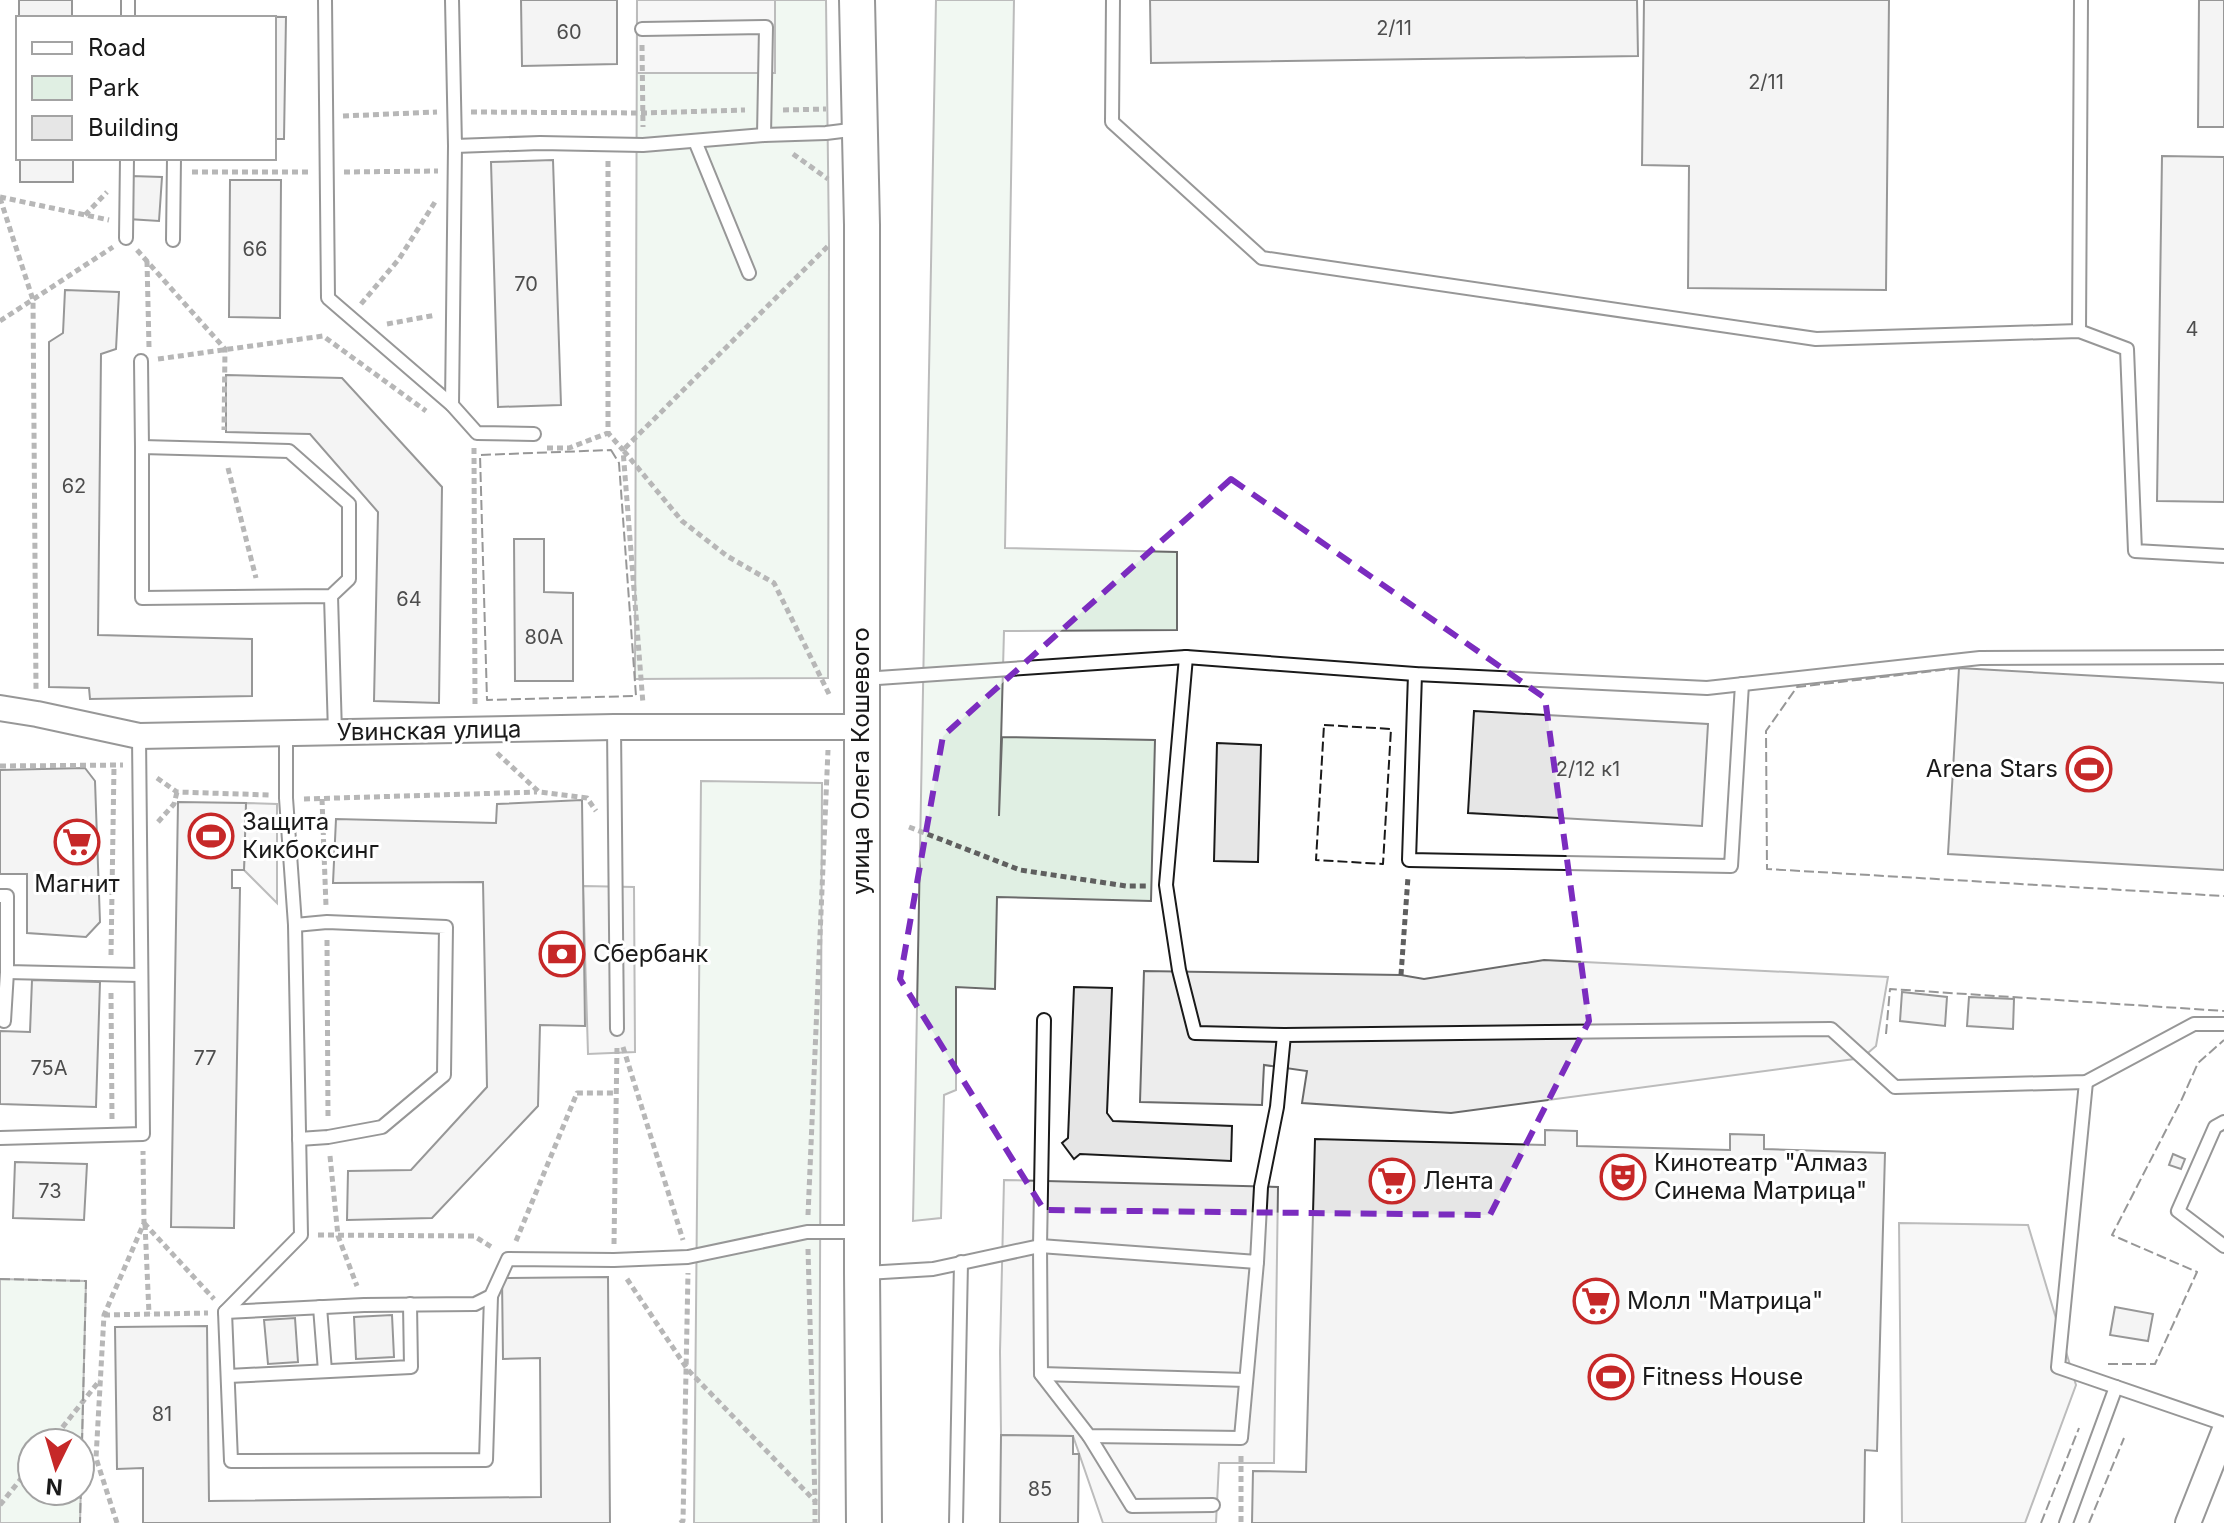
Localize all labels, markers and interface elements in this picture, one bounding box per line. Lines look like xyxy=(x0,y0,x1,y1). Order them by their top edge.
legend xyxy=(16,16,276,160)
house number: 2/11 xyxy=(1376,16,1412,40)
house number: 60 xyxy=(556,20,582,44)
text: Road xyxy=(88,33,146,62)
house number: 2/11 xyxy=(1748,70,1784,94)
text: Park xyxy=(88,73,139,102)
text: Building xyxy=(88,113,179,142)
house number: 66 xyxy=(243,237,267,261)
house number: 70 xyxy=(514,272,538,296)
house number: 4 xyxy=(2186,317,2198,341)
house number: 62 xyxy=(62,474,86,498)
house number: 64 xyxy=(396,587,422,611)
house number: 80А xyxy=(525,625,564,649)
street label: улица Олега Кошевого xyxy=(846,627,875,895)
street label: Увинская улица xyxy=(336,714,521,747)
sports icon: Arena Stars xyxy=(2065,745,2113,793)
place label: Arena Stars xyxy=(1926,754,2058,783)
house number: 2/12 к1 xyxy=(1556,757,1620,781)
place label: Защита Кикбоксинг xyxy=(242,807,379,864)
sports icon: Защита Кикбоксинг xyxy=(187,812,235,860)
supermarket icon: Магнит xyxy=(53,818,101,866)
place label: Магнит xyxy=(34,869,120,898)
bank icon: Сбербанк xyxy=(538,930,586,978)
place label: Сбербанк xyxy=(593,939,708,968)
house number: 77 xyxy=(193,1046,217,1070)
house number: 75А xyxy=(30,1056,68,1080)
place label: Кинотеатр "Алмаз Синема Матрица" xyxy=(1654,1148,1868,1205)
theatre icon: Кинотеатр "Алмаз Синема Матрица" xyxy=(1599,1153,1647,1201)
supermarket icon: Лента xyxy=(1368,1157,1416,1205)
place label: Лента xyxy=(1423,1166,1494,1195)
house number: 73 xyxy=(38,1179,62,1203)
supermarket icon: Молл "Матрица" xyxy=(1572,1277,1620,1325)
place label: Молл "Матрица" xyxy=(1627,1286,1823,1315)
sports icon: Fitness House xyxy=(1587,1353,1635,1401)
place label: Fitness House xyxy=(1642,1362,1803,1391)
house number: 81 xyxy=(152,1402,172,1426)
north arrow xyxy=(16,1427,96,1507)
text: N xyxy=(45,1473,64,1501)
house number: 85 xyxy=(1028,1477,1052,1501)

